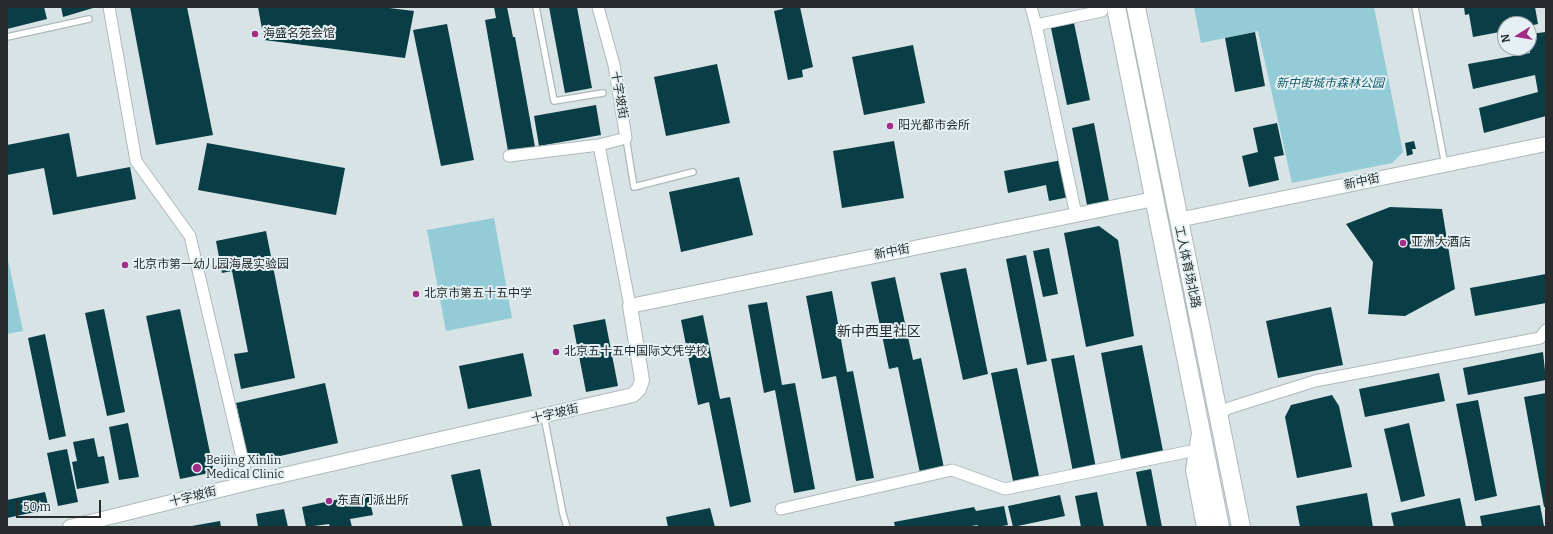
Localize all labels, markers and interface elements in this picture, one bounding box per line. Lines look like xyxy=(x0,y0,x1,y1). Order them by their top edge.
north arrow xyxy=(1497,16,1537,56)
place label: 海盛名苑会馆 xyxy=(263,27,335,41)
marker: 海盛名苑会馆 xyxy=(250,29,260,39)
text: N xyxy=(1499,33,1513,44)
street label: 十字坡街 xyxy=(608,70,630,120)
park label: 新中街城市森林公园 xyxy=(1276,77,1384,91)
place label: 阳光都市会所 xyxy=(898,119,970,133)
marker: 阳光都市会所 xyxy=(885,121,895,131)
street label: 新中街 xyxy=(1343,171,1381,193)
street label: 工人体育场北路 xyxy=(1171,224,1203,310)
place label: 亚洲大酒店 xyxy=(1411,236,1471,250)
marker: 亚洲大酒店 xyxy=(1398,238,1408,248)
street label: 新中街 xyxy=(873,241,911,263)
place label: 北京市第一幼儿园海晟实验园 xyxy=(133,258,289,272)
marker: 北京市第一幼儿园海晟实验园 xyxy=(120,260,130,270)
place label: 北京市第五十五中学 xyxy=(424,287,532,301)
marker: 北京市第五十五中学 xyxy=(411,289,421,299)
district label: 新中西里社区 xyxy=(837,324,921,340)
place label: 北京五十五中国际文凭学校 xyxy=(564,345,708,359)
marker: 北京五十五中国际文凭学校 xyxy=(551,347,561,357)
street label: 十字坡街 xyxy=(530,402,580,426)
place label: Beijing Xinlin Medical Clinic xyxy=(206,454,284,482)
marker: Beijing Xinlin Medical Clinic xyxy=(191,462,203,474)
street label: 十字坡街 xyxy=(168,484,218,510)
scale bar xyxy=(18,492,103,518)
place label: 东直门派出所 xyxy=(337,494,409,508)
marker: 东直门派出所 xyxy=(324,496,334,506)
text: 50 m xyxy=(23,500,51,514)

